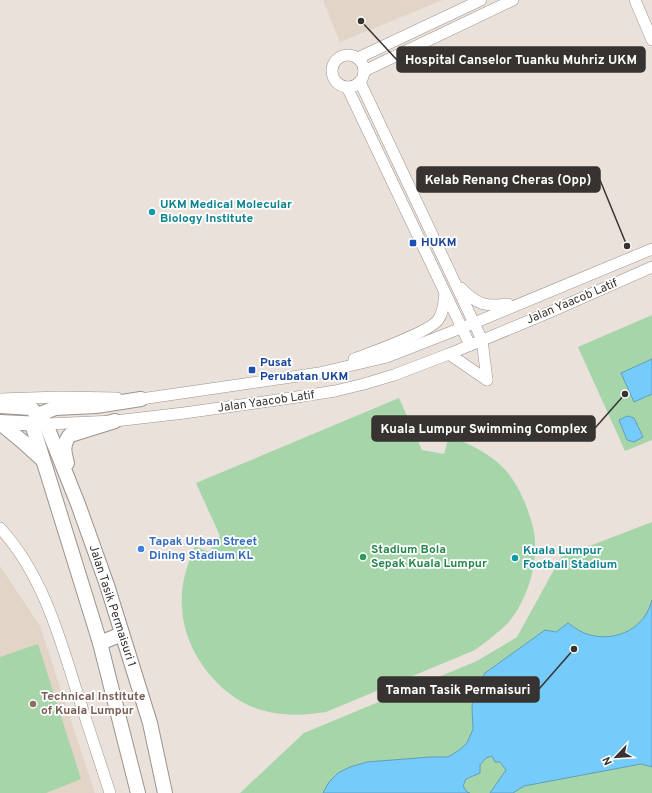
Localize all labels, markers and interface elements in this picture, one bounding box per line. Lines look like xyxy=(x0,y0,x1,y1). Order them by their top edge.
callout: Hospital Canselor Tuanku Muhriz UKM xyxy=(397,47,645,72)
text: Hospital Canselor Tuanku Muhriz UKM xyxy=(405,53,637,69)
callout: Kelab Renang Cheras (Opp) xyxy=(417,167,600,192)
text: Kelab Renang Cheras (Opp) xyxy=(425,173,591,189)
place label: UKM Medical Molecular Biology Institute xyxy=(160,197,292,227)
marker: UKM Medical Molecular Biology Institute xyxy=(147,207,157,217)
place label: HUKM xyxy=(421,235,456,251)
marker: HUKM xyxy=(408,238,418,248)
street label: Jalan Yaacob Latif xyxy=(524,276,620,328)
place label: Pusat Perubatan UKM xyxy=(260,355,348,385)
marker: Pusat Perubatan UKM xyxy=(247,365,257,375)
street label: Jalan Yaacob Latif xyxy=(216,387,316,417)
callout: Kuala Lumpur Swimming Complex xyxy=(372,416,595,441)
text: Kuala Lumpur Swimming Complex xyxy=(380,422,588,438)
place label: Tapak Urban Street Dining Stadium KL xyxy=(149,534,258,564)
place label: Stadium Bola Sepak Kuala Lumpur xyxy=(371,542,487,572)
street label: Jalan Tasik Permaisuri 1 xyxy=(85,543,139,669)
place label: Kuala Lumpur Football Stadium xyxy=(523,543,617,573)
marker: Tapak Urban Street Dining Stadium KL xyxy=(136,544,146,554)
marker: Stadium Bola Sepak Kuala Lumpur xyxy=(358,552,368,562)
marker: Kuala Lumpur Football Stadium xyxy=(510,553,520,563)
callout: Taman Tasik Permaisuri xyxy=(378,677,539,702)
text: Taman Tasik Permaisuri xyxy=(386,683,530,699)
place label: Technical Institute of Kuala Lumpur xyxy=(41,689,146,719)
marker: Technical Institute of Kuala Lumpur xyxy=(28,699,38,709)
north arrow xyxy=(596,737,636,777)
text: N xyxy=(600,754,616,767)

